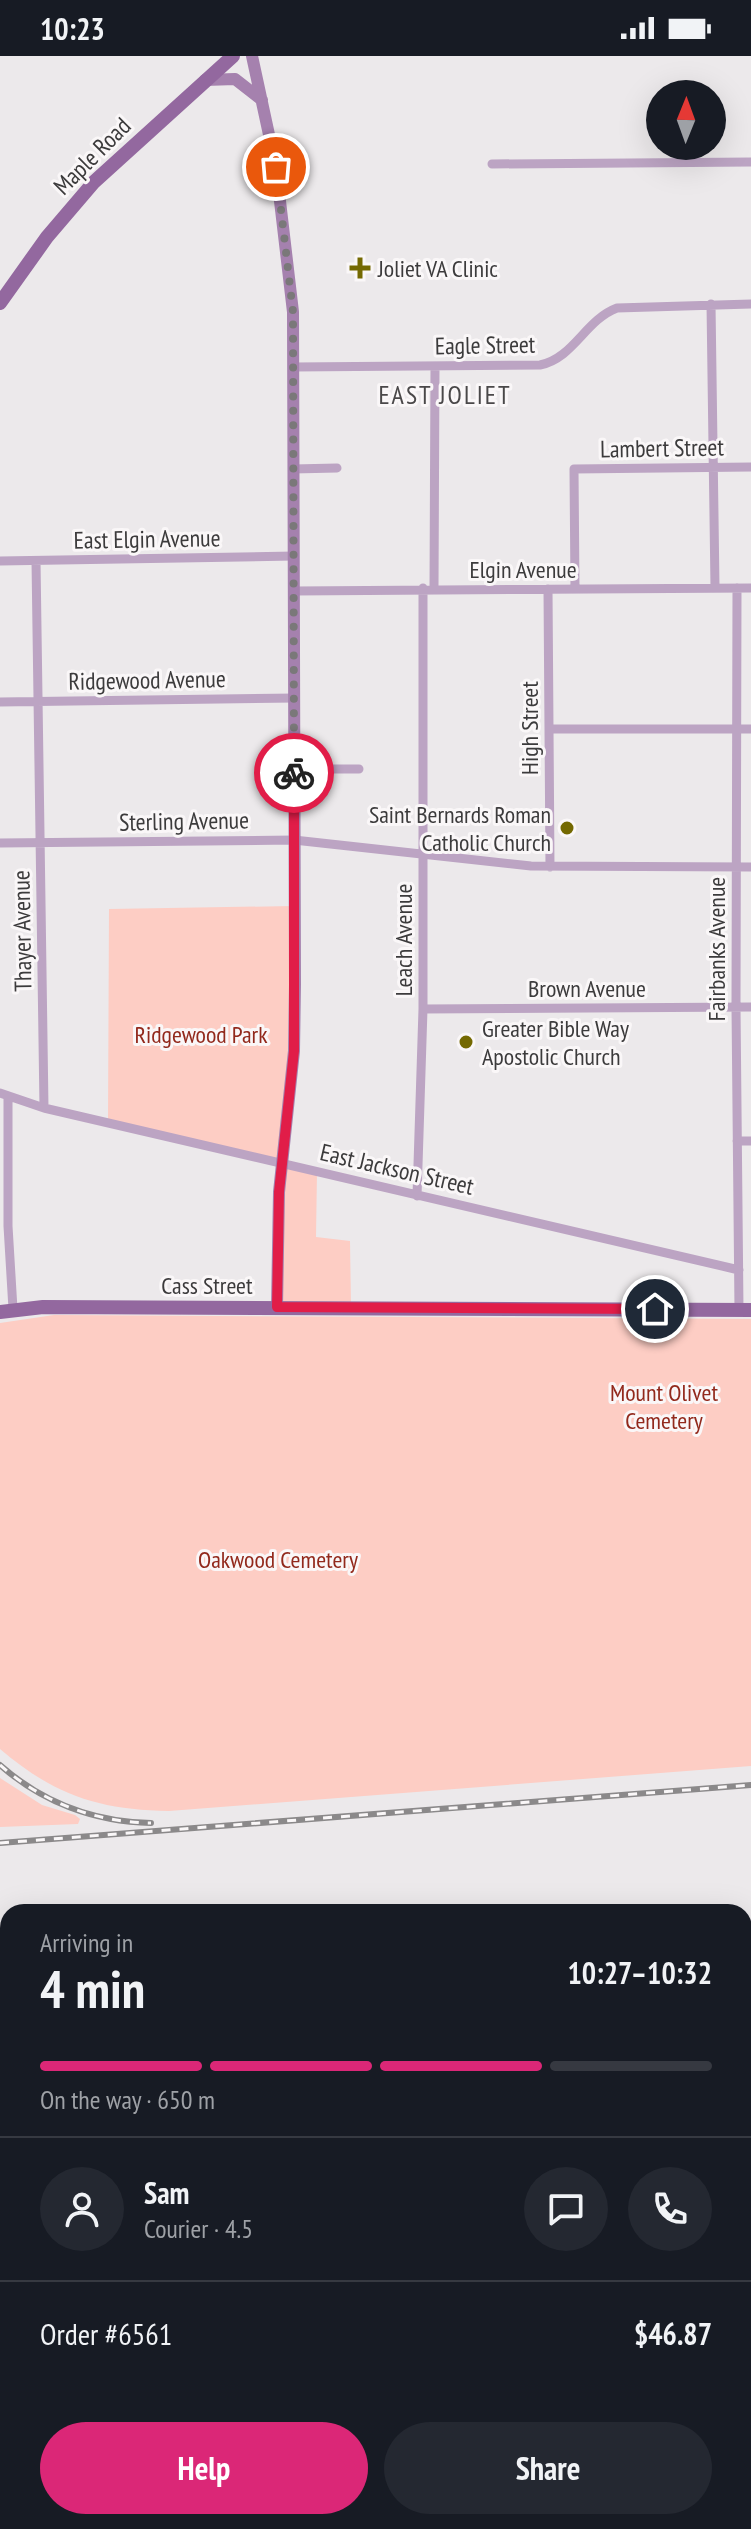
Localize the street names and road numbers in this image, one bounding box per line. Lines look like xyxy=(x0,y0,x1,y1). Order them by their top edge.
street label: Maple Road xyxy=(47,111,137,201)
street label: Eagle Street xyxy=(434,329,536,361)
street label: Lambert Street xyxy=(600,431,725,465)
street label: East Elgin Avenue xyxy=(73,522,221,556)
street label: Elgin Avenue xyxy=(469,554,577,585)
street label: Ridgewood Avenue xyxy=(68,663,226,697)
street label: High Street xyxy=(514,681,545,775)
street label: Sterling Avenue xyxy=(119,804,249,838)
street label: Thayer Avenue xyxy=(5,870,39,992)
street label: Fairbanks Avenue xyxy=(701,877,732,1021)
street label: Leach Avenue xyxy=(388,884,419,996)
street label: Brown Avenue xyxy=(528,973,646,1004)
street label: East Jackson Street xyxy=(317,1136,477,1202)
street label: Cass Street xyxy=(161,1270,253,1301)

